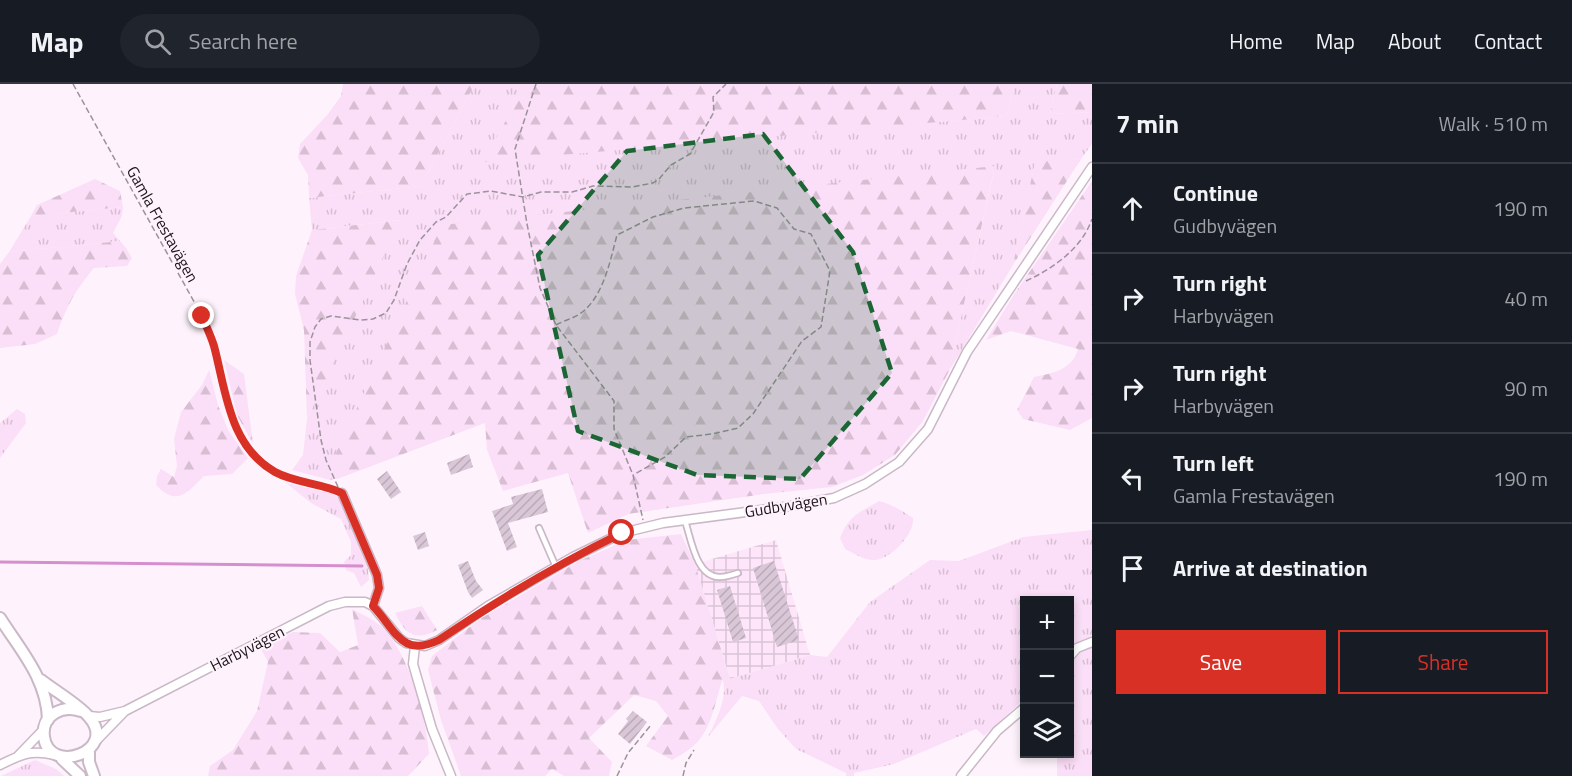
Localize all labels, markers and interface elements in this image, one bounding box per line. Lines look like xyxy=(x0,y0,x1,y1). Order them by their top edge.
search box xyxy=(120,14,540,68)
text: Map xyxy=(30,20,84,63)
text: Search here xyxy=(189,24,298,58)
icon: search xyxy=(141,25,174,58)
text: Home xyxy=(1229,25,1283,57)
text: Map xyxy=(1316,25,1355,57)
text: About xyxy=(1388,25,1441,57)
text: Contact xyxy=(1474,25,1542,57)
text: 7 min xyxy=(1116,104,1179,143)
text: Walk · 510 m xyxy=(1439,108,1548,139)
street label: Gamla Frestavägen xyxy=(121,162,205,286)
text: Continue xyxy=(1173,176,1258,210)
icon: ahead xyxy=(1116,192,1149,225)
text: 190 m xyxy=(1493,193,1548,224)
text: Gudbyvägen xyxy=(1173,210,1277,241)
text: Turn right xyxy=(1173,266,1267,300)
icon: right xyxy=(1116,282,1149,315)
text: 40 m xyxy=(1504,283,1548,314)
text: Harbyvägen xyxy=(1173,300,1274,331)
route end xyxy=(188,302,214,328)
text: Turn right xyxy=(1173,356,1267,390)
icon: right xyxy=(1116,372,1149,405)
text: 90 m xyxy=(1504,373,1548,404)
text: Harbyvägen xyxy=(1173,390,1274,421)
text: Turn left xyxy=(1173,446,1254,480)
icon: left xyxy=(1116,462,1149,495)
text: 190 m xyxy=(1493,463,1548,494)
text: Gamla Frestavägen xyxy=(1173,480,1335,511)
street label: Gudbyvägen xyxy=(743,487,829,523)
route start xyxy=(608,519,634,545)
text: Arrive at destination xyxy=(1173,551,1368,585)
icon: arrive xyxy=(1116,552,1149,585)
map controls xyxy=(1020,596,1074,758)
button: + xyxy=(1020,596,1074,650)
street label: Harbyvägen xyxy=(206,619,288,677)
button: Save xyxy=(1116,630,1326,694)
button: Share xyxy=(1338,630,1548,694)
button: − xyxy=(1020,650,1074,704)
button: layers xyxy=(1020,704,1074,758)

